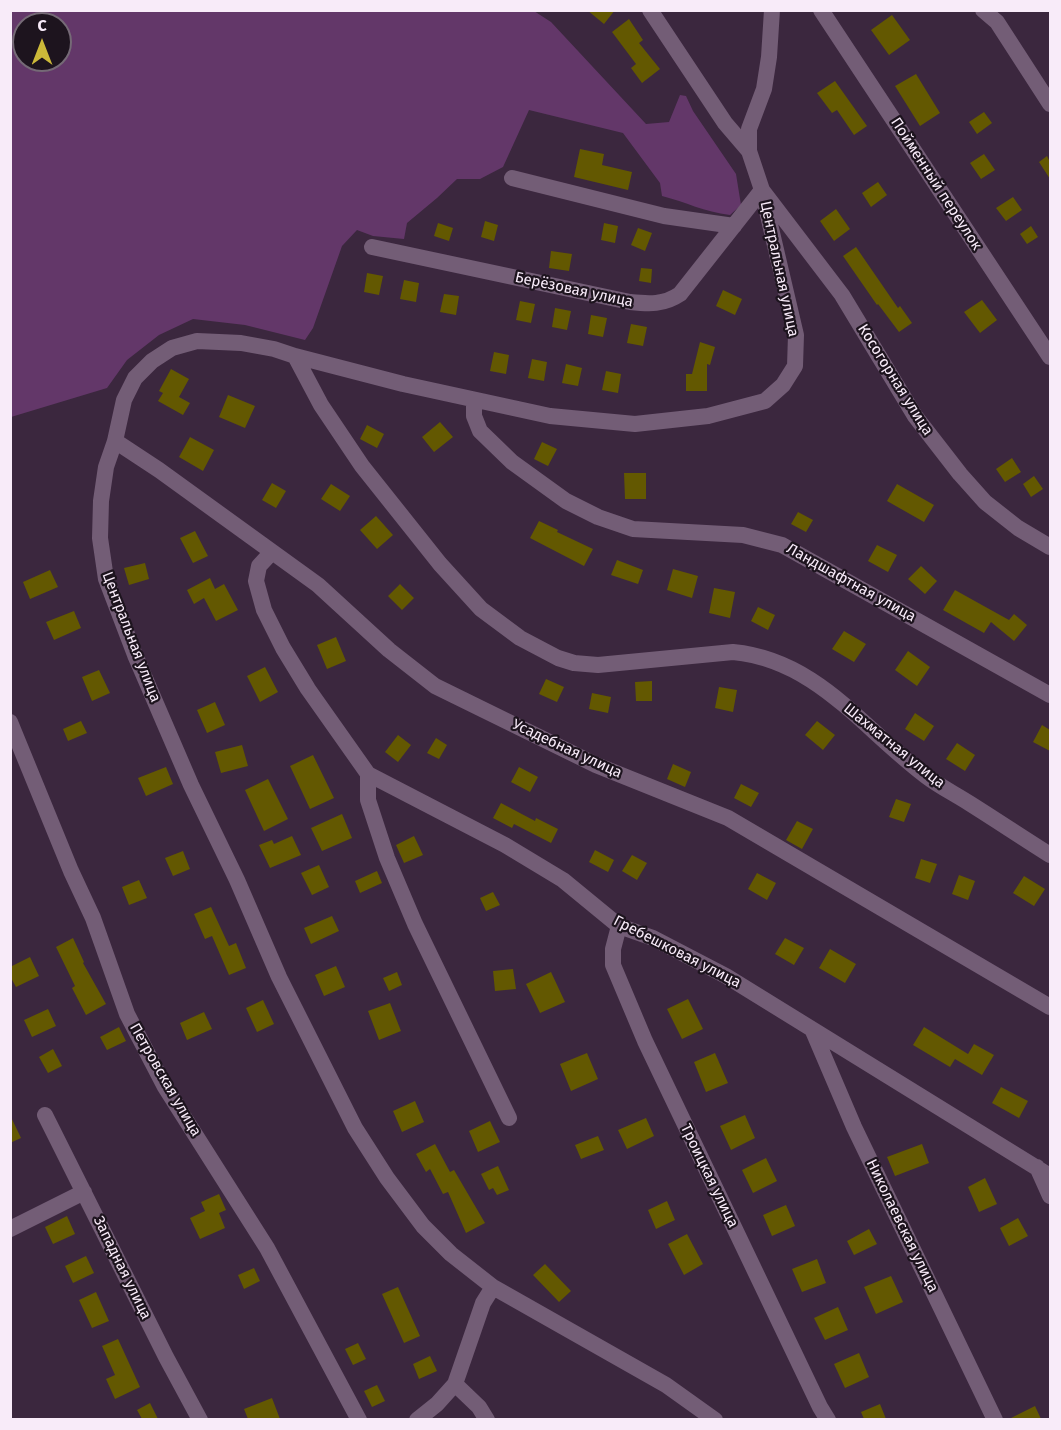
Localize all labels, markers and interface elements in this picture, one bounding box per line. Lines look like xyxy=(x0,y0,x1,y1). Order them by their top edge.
north arrow xyxy=(12,12,72,72)
text: С xyxy=(37,16,47,35)
street label: Пойменный переулок xyxy=(886,114,986,254)
street label: Центральная улица xyxy=(756,200,802,338)
street label: Берёзовая улица xyxy=(513,269,635,311)
street label: Косогорная улица xyxy=(853,321,937,439)
street label: Ландшафтная улица xyxy=(783,540,919,626)
street label: Центральная улица xyxy=(98,569,164,705)
street label: Шахматная улица xyxy=(840,700,948,792)
street label: Усадебная улица xyxy=(509,716,625,782)
street label: Гребешковая улица xyxy=(610,912,744,992)
street label: Петровская улица xyxy=(125,1020,205,1140)
street label: Троицкая улица xyxy=(676,1121,742,1231)
street label: Николаевская улица xyxy=(862,1157,942,1295)
street label: Западная улица xyxy=(89,1214,155,1322)

